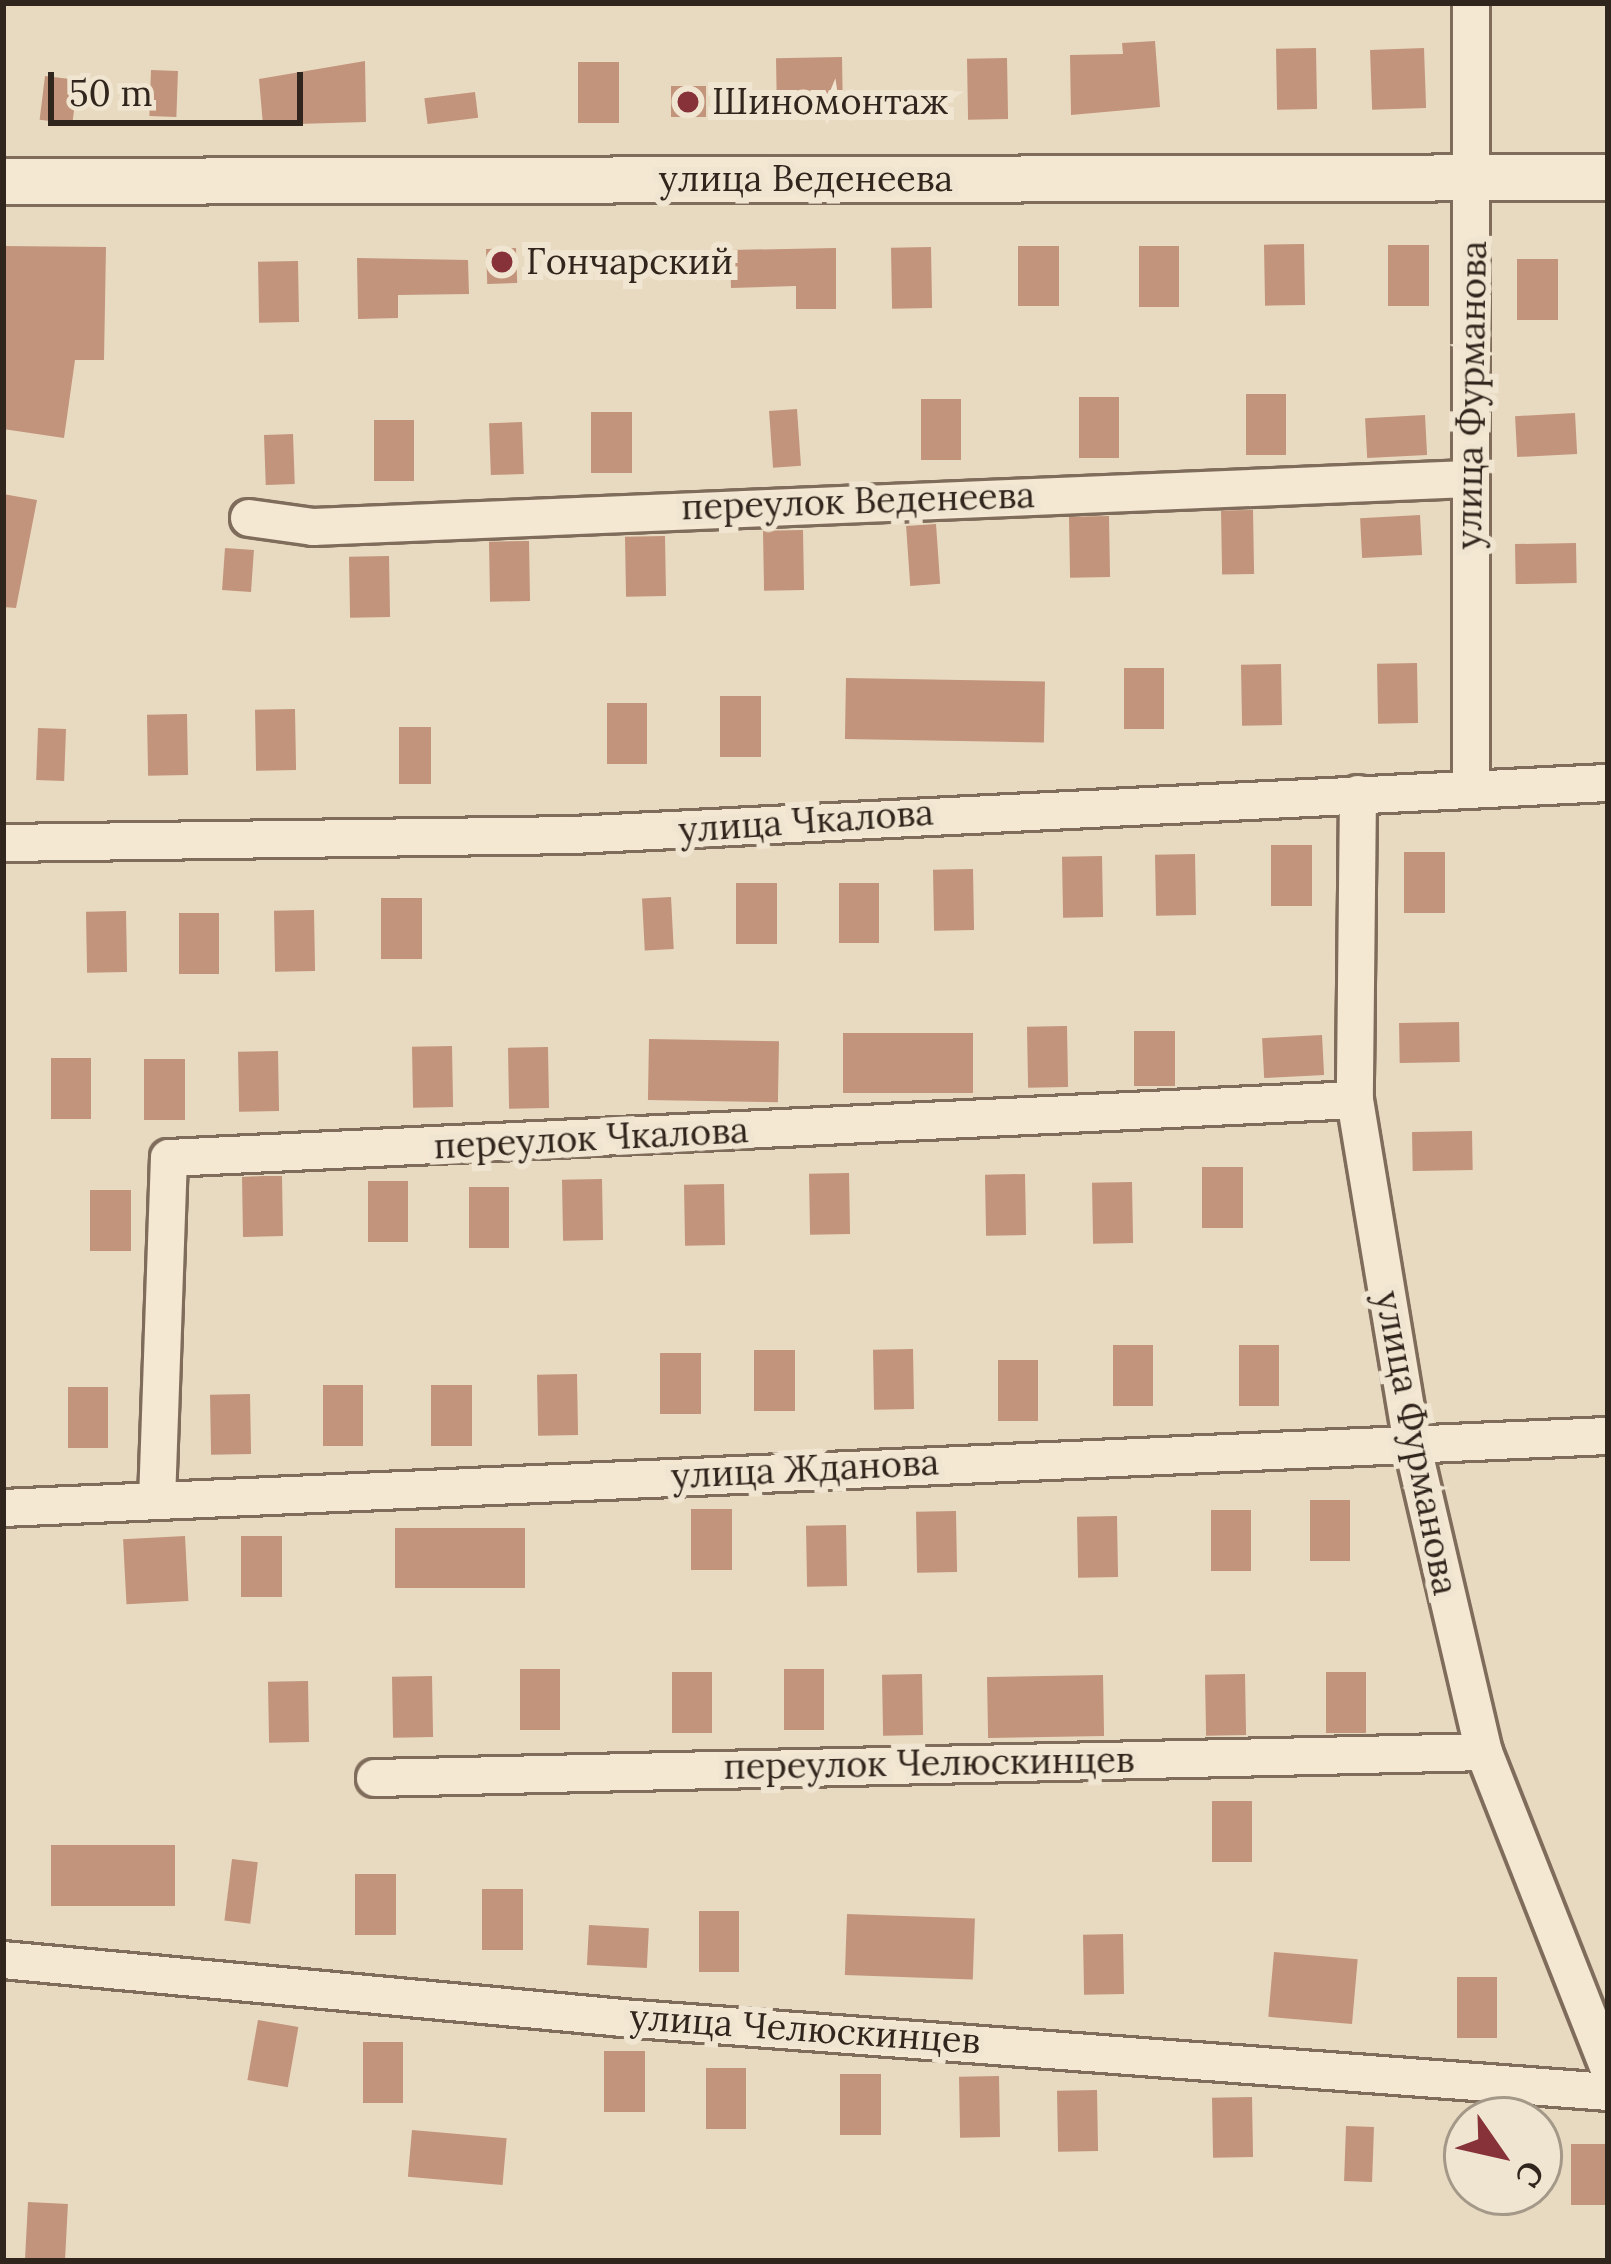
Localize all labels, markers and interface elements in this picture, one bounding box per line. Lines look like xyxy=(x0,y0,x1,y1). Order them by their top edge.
scale bar xyxy=(54,48,309,122)
text: 50 m xyxy=(69,70,153,116)
place label: Шиномонтаж xyxy=(712,80,948,124)
marker: Шиномонтаж xyxy=(675,89,701,115)
street label: улица Веденеева xyxy=(659,157,953,201)
place label: Гончарский xyxy=(526,240,733,284)
street label: улица Фурманова xyxy=(1447,240,1495,550)
marker: Гончарский xyxy=(489,249,515,275)
street label: переулок Веденеева xyxy=(680,473,1036,529)
street label: улица Чкалова xyxy=(677,791,935,851)
street label: переулок Чкалова xyxy=(432,1108,750,1168)
street label: улица Фурманова xyxy=(1366,1287,1468,1599)
street label: улица Жданова xyxy=(670,1440,940,1498)
street label: переулок Челюскинцев xyxy=(723,1738,1135,1788)
street label: улица Челюскинцев xyxy=(628,1995,982,2063)
north arrow xyxy=(1443,2096,1563,2216)
text: С xyxy=(1507,2153,1554,2196)

